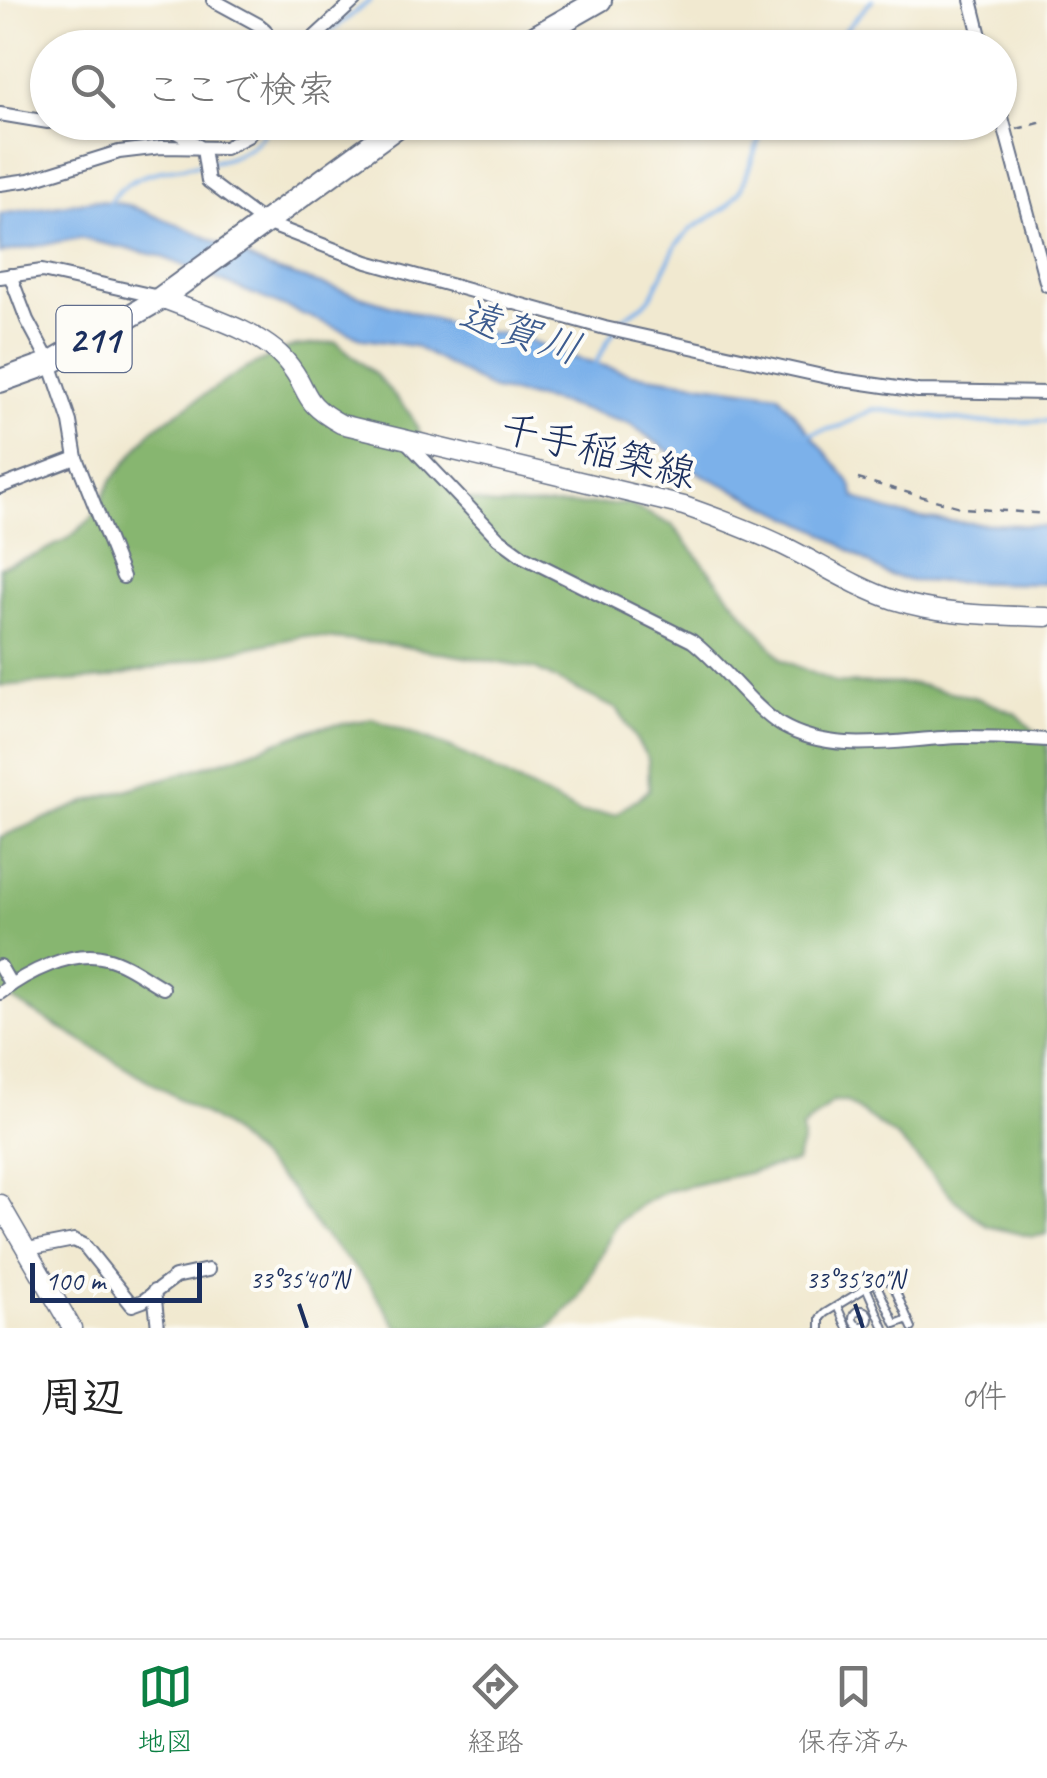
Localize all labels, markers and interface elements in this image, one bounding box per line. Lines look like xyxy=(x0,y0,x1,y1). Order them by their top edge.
search box xyxy=(30,30,1017,140)
icon: search xyxy=(65,58,120,113)
text: ここで検索 xyxy=(145,66,335,113)
water label: 遠賀川 xyxy=(452,287,588,377)
road number: 211 xyxy=(56,306,132,372)
street label: 千手稲築線 xyxy=(495,403,701,499)
scale bar xyxy=(30,1258,202,1302)
text: 100 m xyxy=(45,1263,105,1298)
text: 33°35'40"N xyxy=(250,1264,352,1296)
text: 33°35'30"N xyxy=(806,1264,908,1296)
text: 周辺 xyxy=(40,1371,124,1424)
text: 0件 xyxy=(961,1376,1007,1417)
tab: 地図 xyxy=(137,1659,193,1759)
tab: 経路 xyxy=(467,1659,524,1759)
tab: 保存済み xyxy=(798,1659,910,1759)

